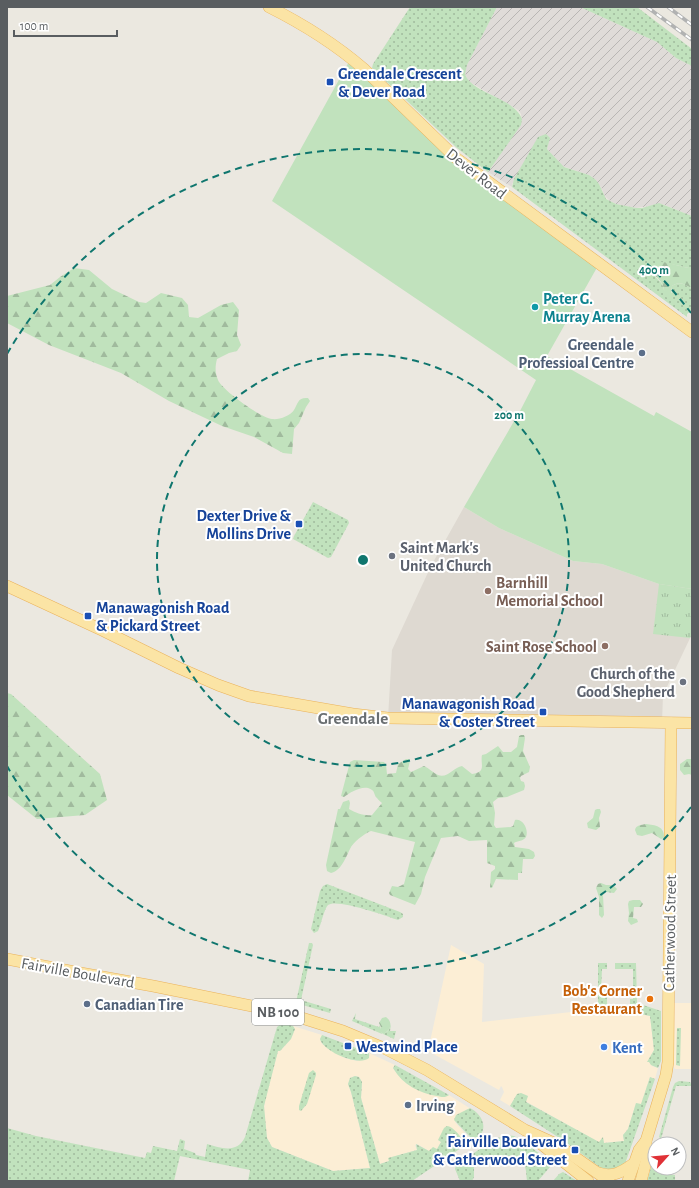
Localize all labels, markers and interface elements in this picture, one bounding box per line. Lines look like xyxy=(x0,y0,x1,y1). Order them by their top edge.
scale bar xyxy=(14,12,117,38)
text: 100 m xyxy=(20,20,48,32)
place label: Greendale Crescent & Dever Road xyxy=(338,66,462,100)
marker: Greendale Crescent & Dever Road xyxy=(325,77,335,87)
street label: Dever Road xyxy=(443,146,509,202)
text: 400 m xyxy=(639,264,669,276)
place label: Peter G. Murray Arena xyxy=(543,291,631,326)
marker: Peter G. Murray Arena xyxy=(530,302,540,312)
place label: Greendale Professioal Centre xyxy=(518,337,634,371)
marker: Greendale Professioal Centre xyxy=(637,348,647,358)
text: 200 m xyxy=(494,409,524,421)
place label: Dexter Drive & Mollins Drive xyxy=(196,508,292,542)
marker: Dexter Drive & Mollins Drive xyxy=(294,519,304,529)
place label: Saint Mark's United Church xyxy=(400,540,492,574)
marker: Saint Mark's United Church xyxy=(387,551,397,561)
centre of rings xyxy=(356,553,370,567)
place label: Barnhill Memorial School xyxy=(496,575,603,609)
marker: Barnhill Memorial School xyxy=(483,586,493,596)
place label: Manawagonish Road & Pickard Street xyxy=(96,600,230,634)
marker: Manawagonish Road & Pickard Street xyxy=(83,611,93,621)
place label: Saint Rose School xyxy=(486,639,597,655)
marker: Saint Rose School xyxy=(600,641,610,651)
place label: Church of the Good Shepherd xyxy=(577,666,676,700)
marker: Church of the Good Shepherd xyxy=(678,677,688,687)
place label: Manawagonish Road & Coster Street xyxy=(402,696,536,730)
marker: Manawagonish Road & Coster Street xyxy=(538,707,548,717)
district label: Greendale xyxy=(318,710,388,727)
street label: Catherwood Street xyxy=(661,875,679,992)
street label: Fairville Boulevard xyxy=(20,955,136,991)
place label: Bob's Corner Restaurant xyxy=(562,983,643,1017)
marker: Bob's Corner Restaurant xyxy=(645,994,655,1004)
place label: Canadian Tire xyxy=(95,997,184,1013)
marker: Canadian Tire xyxy=(82,999,92,1009)
road number: NB 100 xyxy=(252,999,304,1025)
place label: Westwind Place xyxy=(356,1039,458,1055)
place label: Kent xyxy=(612,1040,643,1056)
marker: Westwind Place xyxy=(343,1041,353,1051)
marker: Kent xyxy=(599,1042,609,1052)
place label: Irving xyxy=(416,1098,455,1114)
marker: Irving xyxy=(403,1100,413,1110)
place label: Fairville Boulevard & Catherwood Street xyxy=(433,1134,568,1168)
north arrow xyxy=(647,1136,687,1176)
marker: Fairville Boulevard & Catherwood Street xyxy=(570,1145,580,1155)
text: N xyxy=(669,1146,682,1158)

